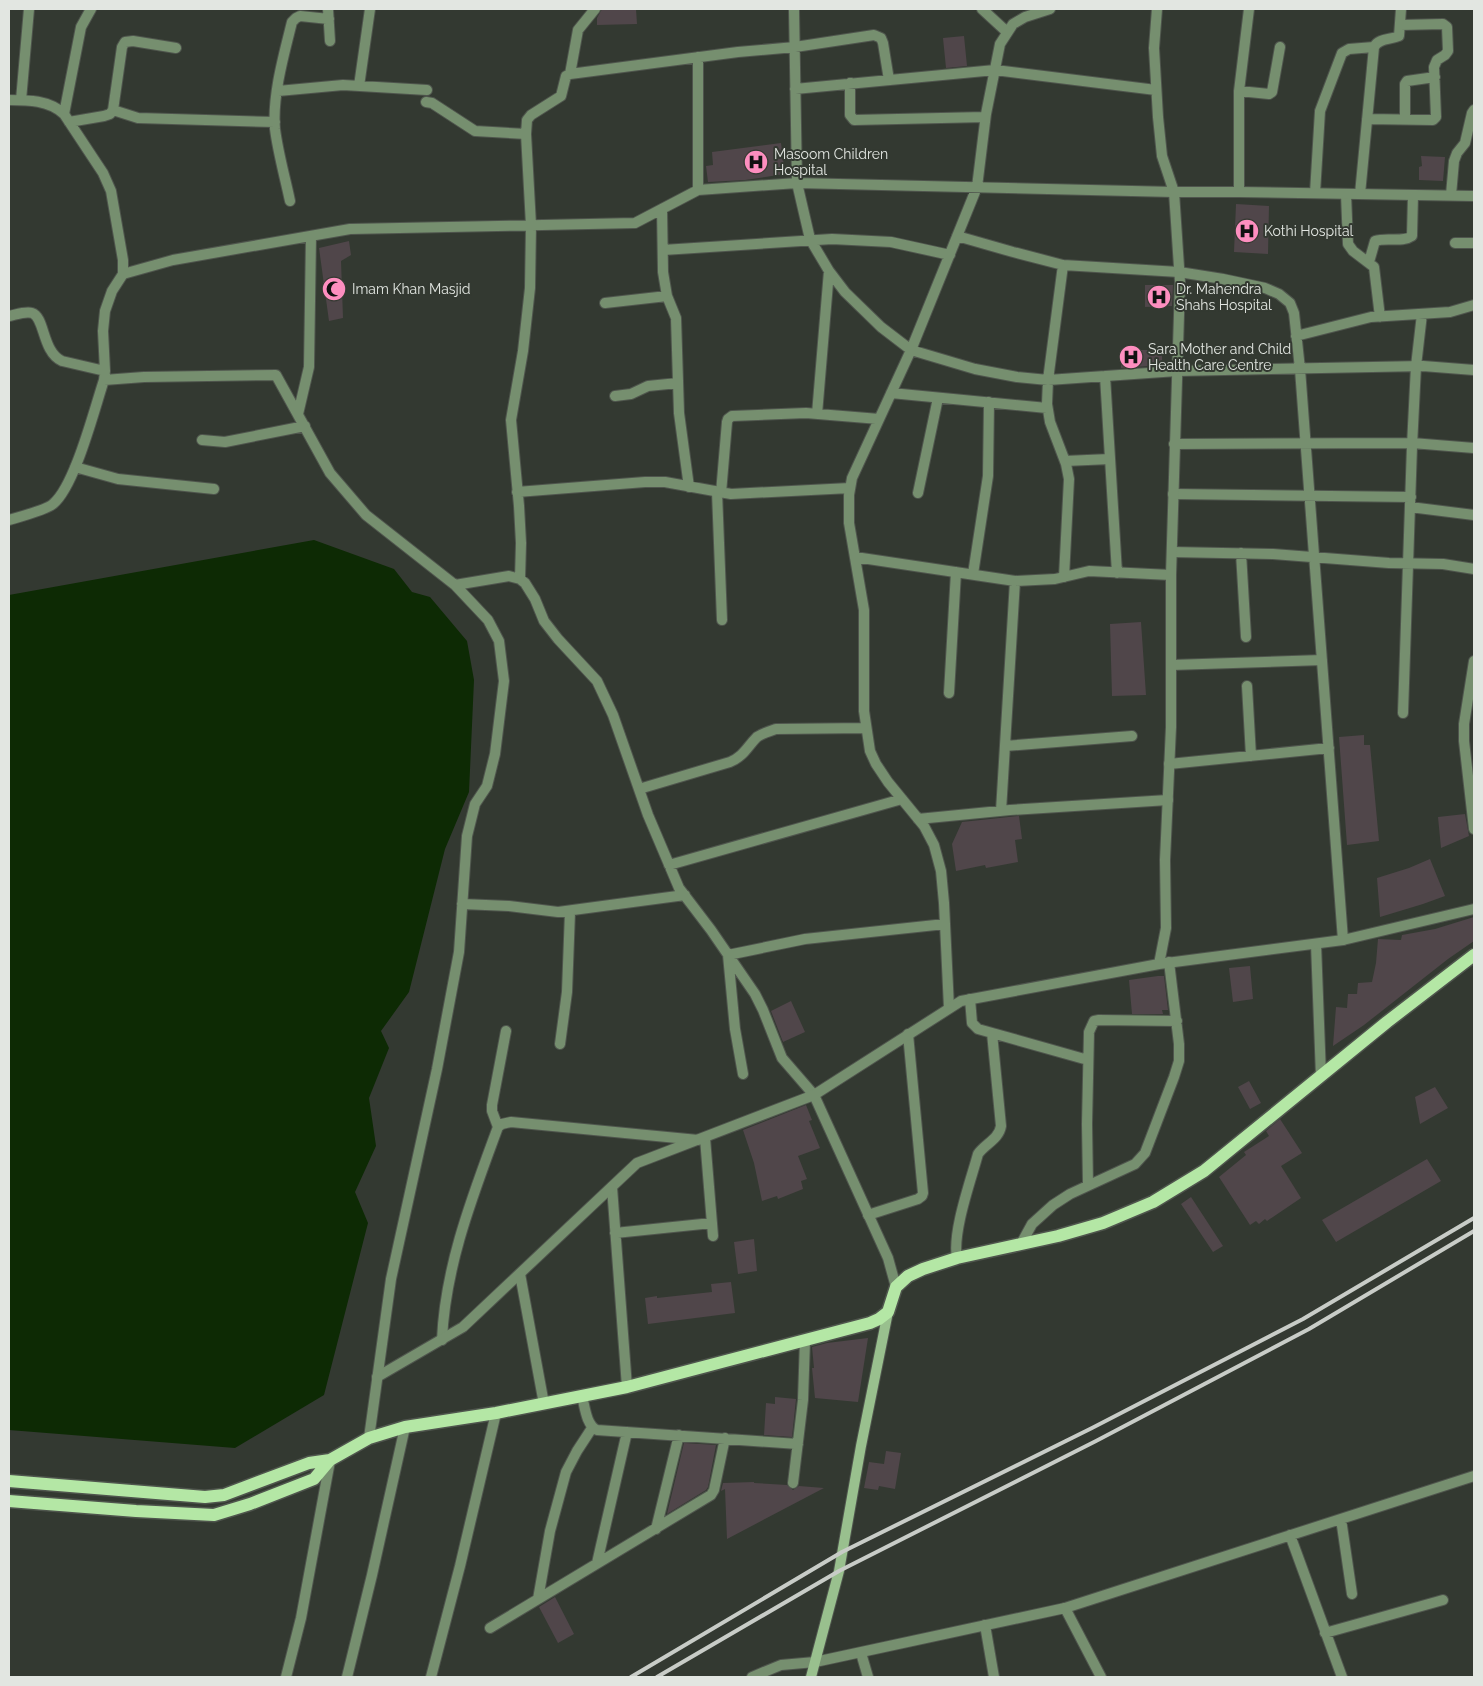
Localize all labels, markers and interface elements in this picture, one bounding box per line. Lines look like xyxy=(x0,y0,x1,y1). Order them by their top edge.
place label: Masoom Children Hospital xyxy=(774,146,888,178)
hospital icon: Masoom Children Hospital xyxy=(743,149,769,175)
hospital icon: Kothi Hospital xyxy=(1234,218,1260,244)
place label: Kothi Hospital xyxy=(1264,223,1354,239)
mosque icon: Imam Khan Masjid xyxy=(321,276,347,302)
place label: Imam Khan Masjid xyxy=(352,281,470,297)
place label: Dr. Mahendra Shahs Hospital xyxy=(1176,281,1272,313)
hospital icon: Dr. Mahendra Shahs Hospital xyxy=(1146,284,1172,310)
place label: Sara Mother and Child Health Care Centre xyxy=(1148,341,1291,373)
hospital icon: Sara Mother and Child Health Care Centre xyxy=(1118,344,1144,370)

